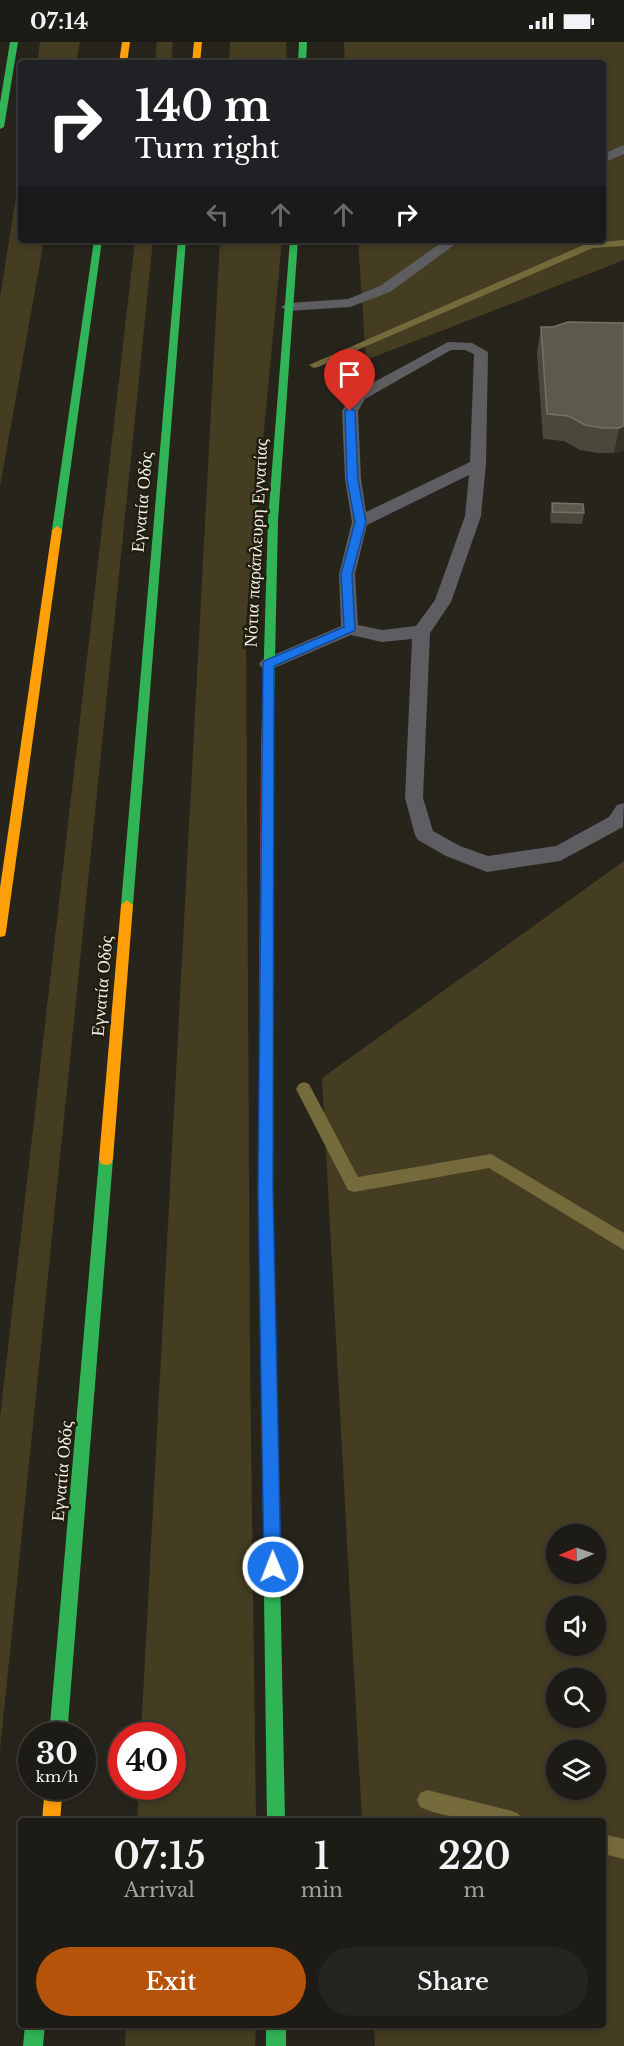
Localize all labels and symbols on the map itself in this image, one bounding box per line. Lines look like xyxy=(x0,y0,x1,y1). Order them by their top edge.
pin xyxy=(324,349,375,411)
street label: Νότια παράπλευρη Εγνατίας xyxy=(240,438,272,648)
street label: Εγνατία Οδός xyxy=(127,451,157,553)
street label: Εγνατία Οδός xyxy=(87,935,117,1037)
street label: Εγνατία Οδός xyxy=(47,1420,77,1522)
north arrow xyxy=(546,1524,606,1584)
position arrow xyxy=(241,1535,305,1599)
speed limit sign: 40 xyxy=(108,1722,186,1800)

